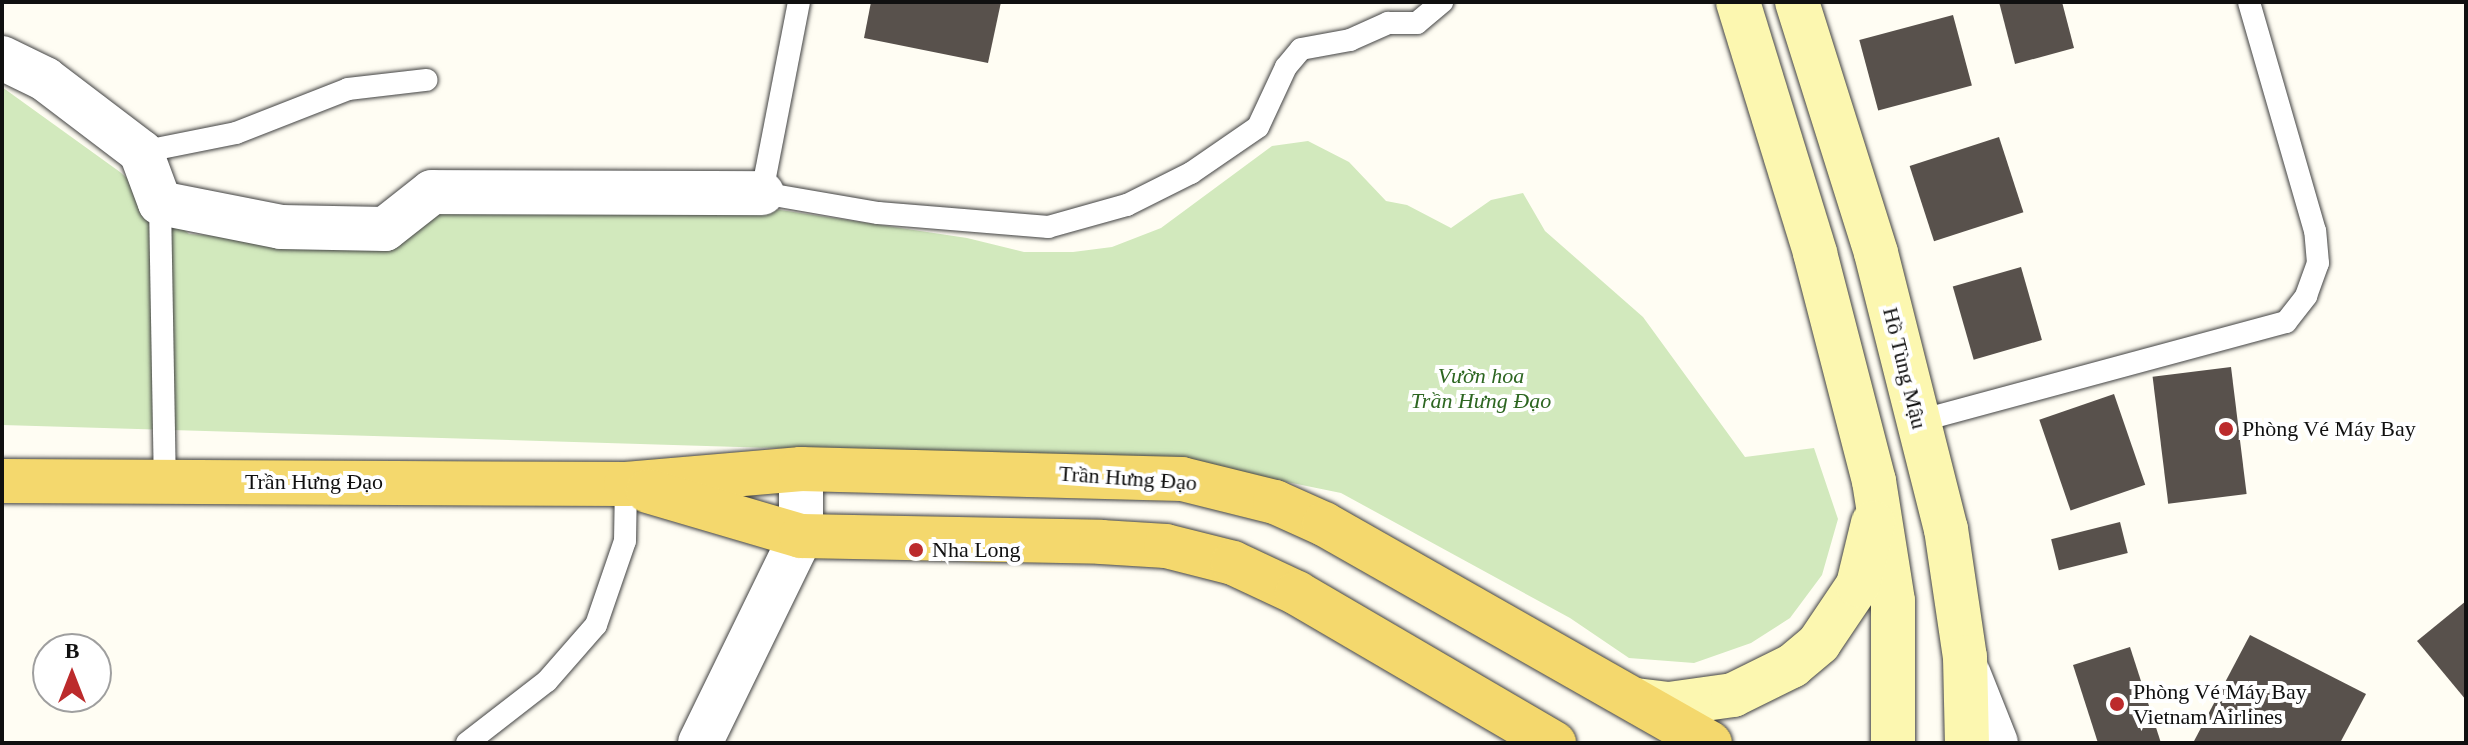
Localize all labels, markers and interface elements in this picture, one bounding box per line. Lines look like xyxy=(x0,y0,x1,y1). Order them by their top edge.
street label: Hồ Tùng Mậu xyxy=(1877,304,1933,432)
park label: Vườn hoa Trần Hưng Đạo xyxy=(1411,362,1551,414)
place label: Phòng Vé Máy Bay xyxy=(2242,416,2416,442)
marker: Phòng Vé Máy Bay xyxy=(2217,420,2235,438)
street label: Trần Hưng Đạo xyxy=(1058,460,1198,496)
street label: Trần Hưng Đạo xyxy=(245,469,383,495)
place label: Nha Long xyxy=(932,537,1021,563)
marker: Nha Long xyxy=(907,541,925,559)
north arrow xyxy=(32,633,112,713)
text: B xyxy=(65,638,79,663)
place label: Phòng Vé Máy Bay Vietnam Airlines xyxy=(2133,678,2307,730)
marker: Phòng Vé Máy Bay Vietnam Airlines xyxy=(2108,695,2126,713)

